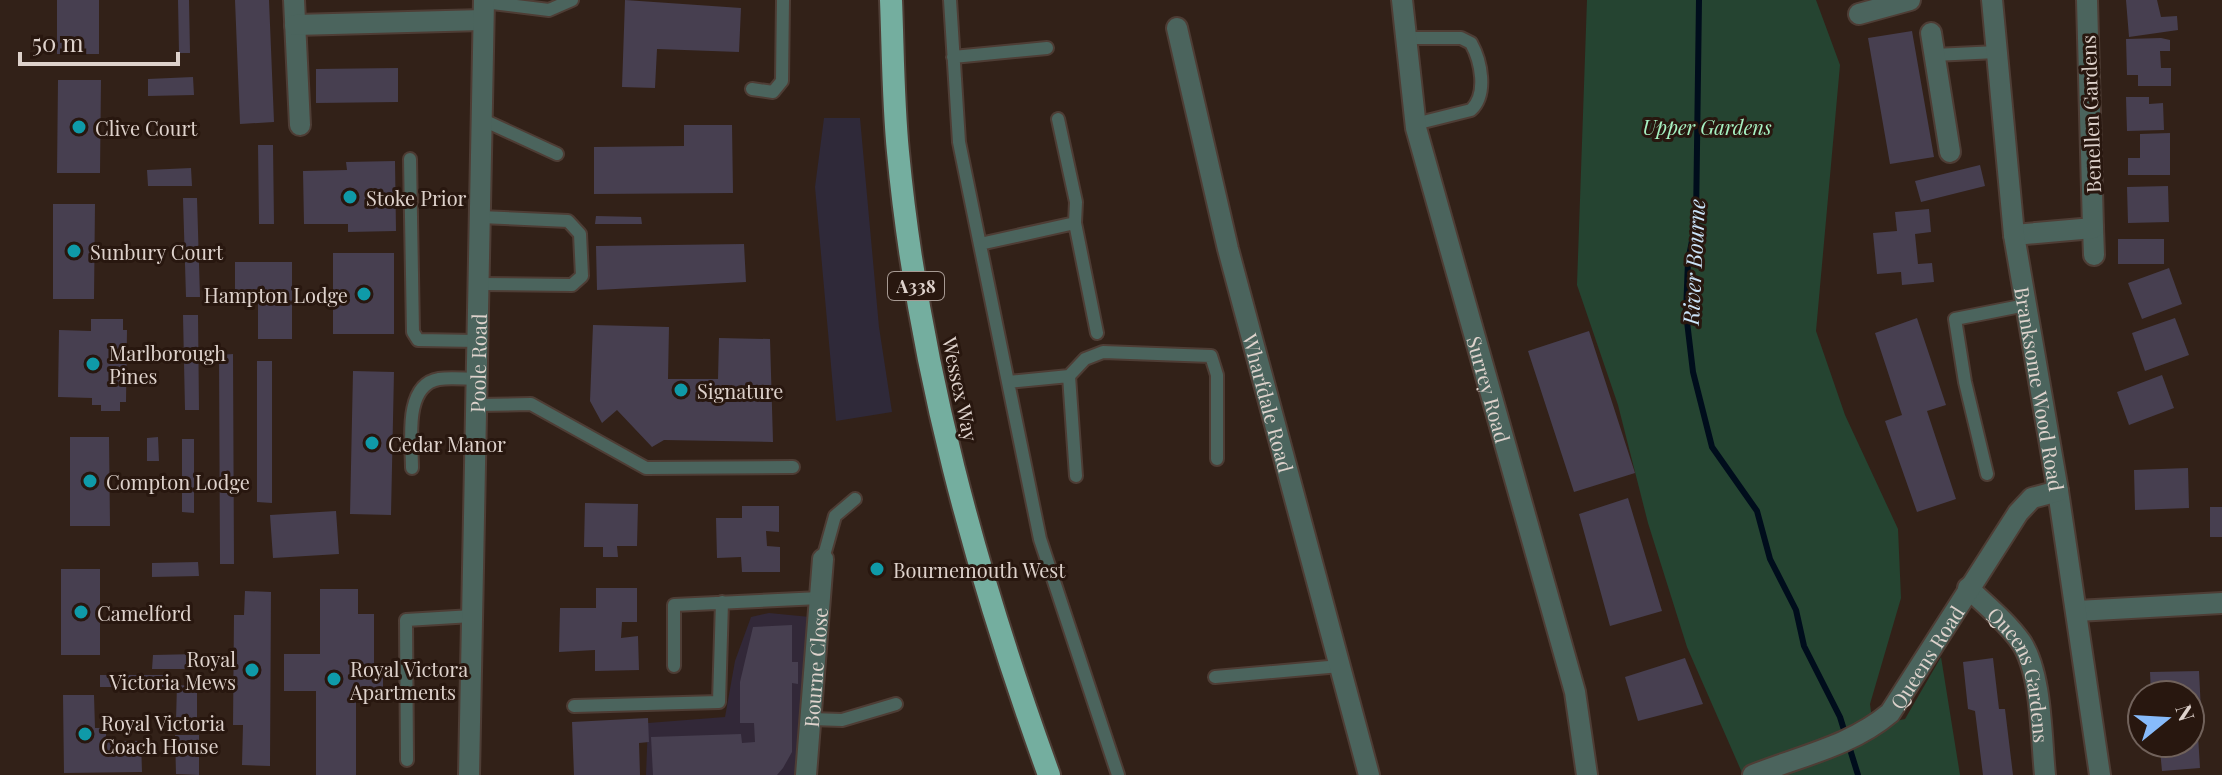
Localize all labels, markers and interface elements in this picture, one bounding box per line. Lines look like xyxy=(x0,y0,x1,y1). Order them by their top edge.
scale bar xyxy=(20,16,178,66)
text: 50 m xyxy=(32,26,84,58)
street label: Benellen Gardens xyxy=(2074,35,2106,193)
park label: Upper Gardens xyxy=(1643,113,1772,140)
place label: Clive Court xyxy=(95,114,198,141)
marker: Clive Court xyxy=(70,118,88,136)
place label: Stoke Prior xyxy=(366,184,467,211)
marker: Stoke Prior xyxy=(341,188,359,206)
water label: River Bourne xyxy=(1675,198,1711,327)
place label: Sunbury Court xyxy=(90,238,224,265)
marker: Sunbury Court xyxy=(65,242,83,260)
road number: A338 xyxy=(888,272,944,300)
place label: Hampton Lodge xyxy=(204,281,348,308)
street label: Branksome Wood Road xyxy=(2010,284,2071,493)
marker: Hampton Lodge xyxy=(355,285,373,303)
street label: Poole Road xyxy=(463,313,491,413)
street label: Wharfdale Road xyxy=(1237,329,1301,475)
street label: Wessex Way xyxy=(937,333,985,444)
street label: Surrey Road xyxy=(1462,333,1518,446)
place label: Marlborough Pines xyxy=(109,339,226,389)
marker: Marlborough Pines xyxy=(84,355,102,373)
place label: Signature xyxy=(697,377,783,404)
marker: Signature xyxy=(672,381,690,399)
place label: Cedar Manor xyxy=(388,430,506,457)
marker: Cedar Manor xyxy=(363,434,381,452)
place label: Compton Lodge xyxy=(106,468,250,495)
marker: Compton Lodge xyxy=(81,472,99,490)
place label: Bournemouth West xyxy=(893,556,1066,583)
marker: Bournemouth West xyxy=(868,560,886,578)
place label: Camelford xyxy=(97,599,192,626)
street label: Queens Road xyxy=(1883,599,1969,714)
street label: Queens Gardens xyxy=(1982,600,2056,744)
marker: Camelford xyxy=(72,603,90,621)
street label: Bourne Close xyxy=(796,606,833,728)
place label: Royal Victoria Mews xyxy=(109,645,236,695)
place label: Royal Victora Apartments xyxy=(349,655,468,705)
marker: Royal Victoria Mews xyxy=(243,661,261,679)
marker: Royal Victora Apartments xyxy=(325,670,343,688)
north arrow xyxy=(2126,679,2206,759)
text: N xyxy=(2169,700,2203,725)
place label: Royal Victoria Coach House xyxy=(101,709,225,759)
marker: Royal Victoria Coach House xyxy=(76,725,94,743)

